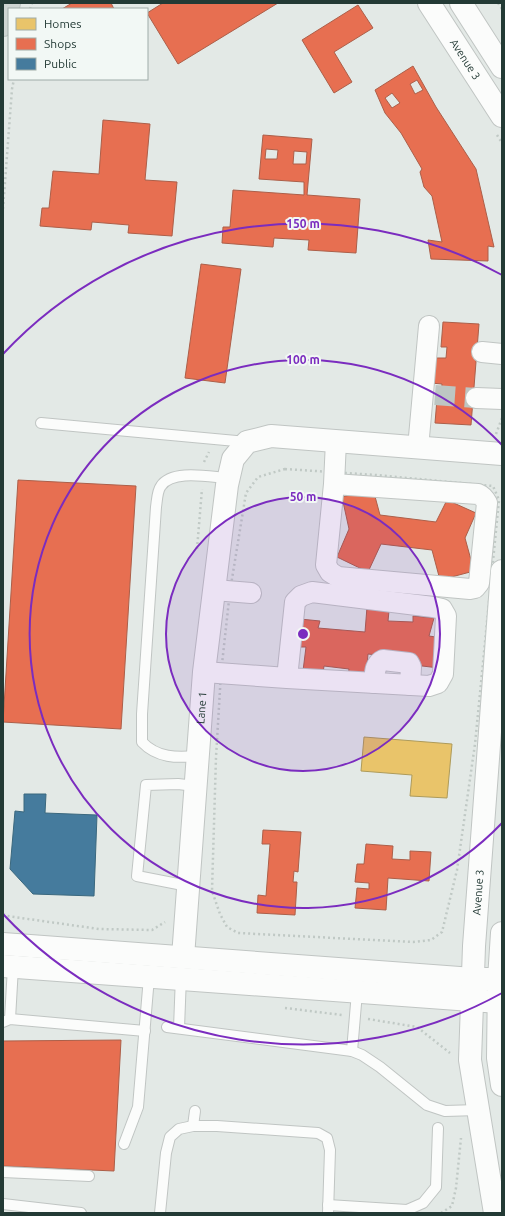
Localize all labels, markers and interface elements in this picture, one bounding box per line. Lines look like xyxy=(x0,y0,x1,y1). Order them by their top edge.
legend xyxy=(8,8,148,80)
text: Homes xyxy=(44,17,82,30)
text: Shops xyxy=(44,37,76,50)
street label: Avenue 3 xyxy=(448,37,483,82)
text: Public xyxy=(44,57,77,70)
text: 150 m xyxy=(286,217,320,230)
text: 100 m xyxy=(286,353,320,366)
text: 50 m xyxy=(290,490,316,503)
centre of rings xyxy=(296,627,310,641)
street label: Lane 1 xyxy=(194,691,209,724)
street label: Avenue 3 xyxy=(470,869,486,916)

